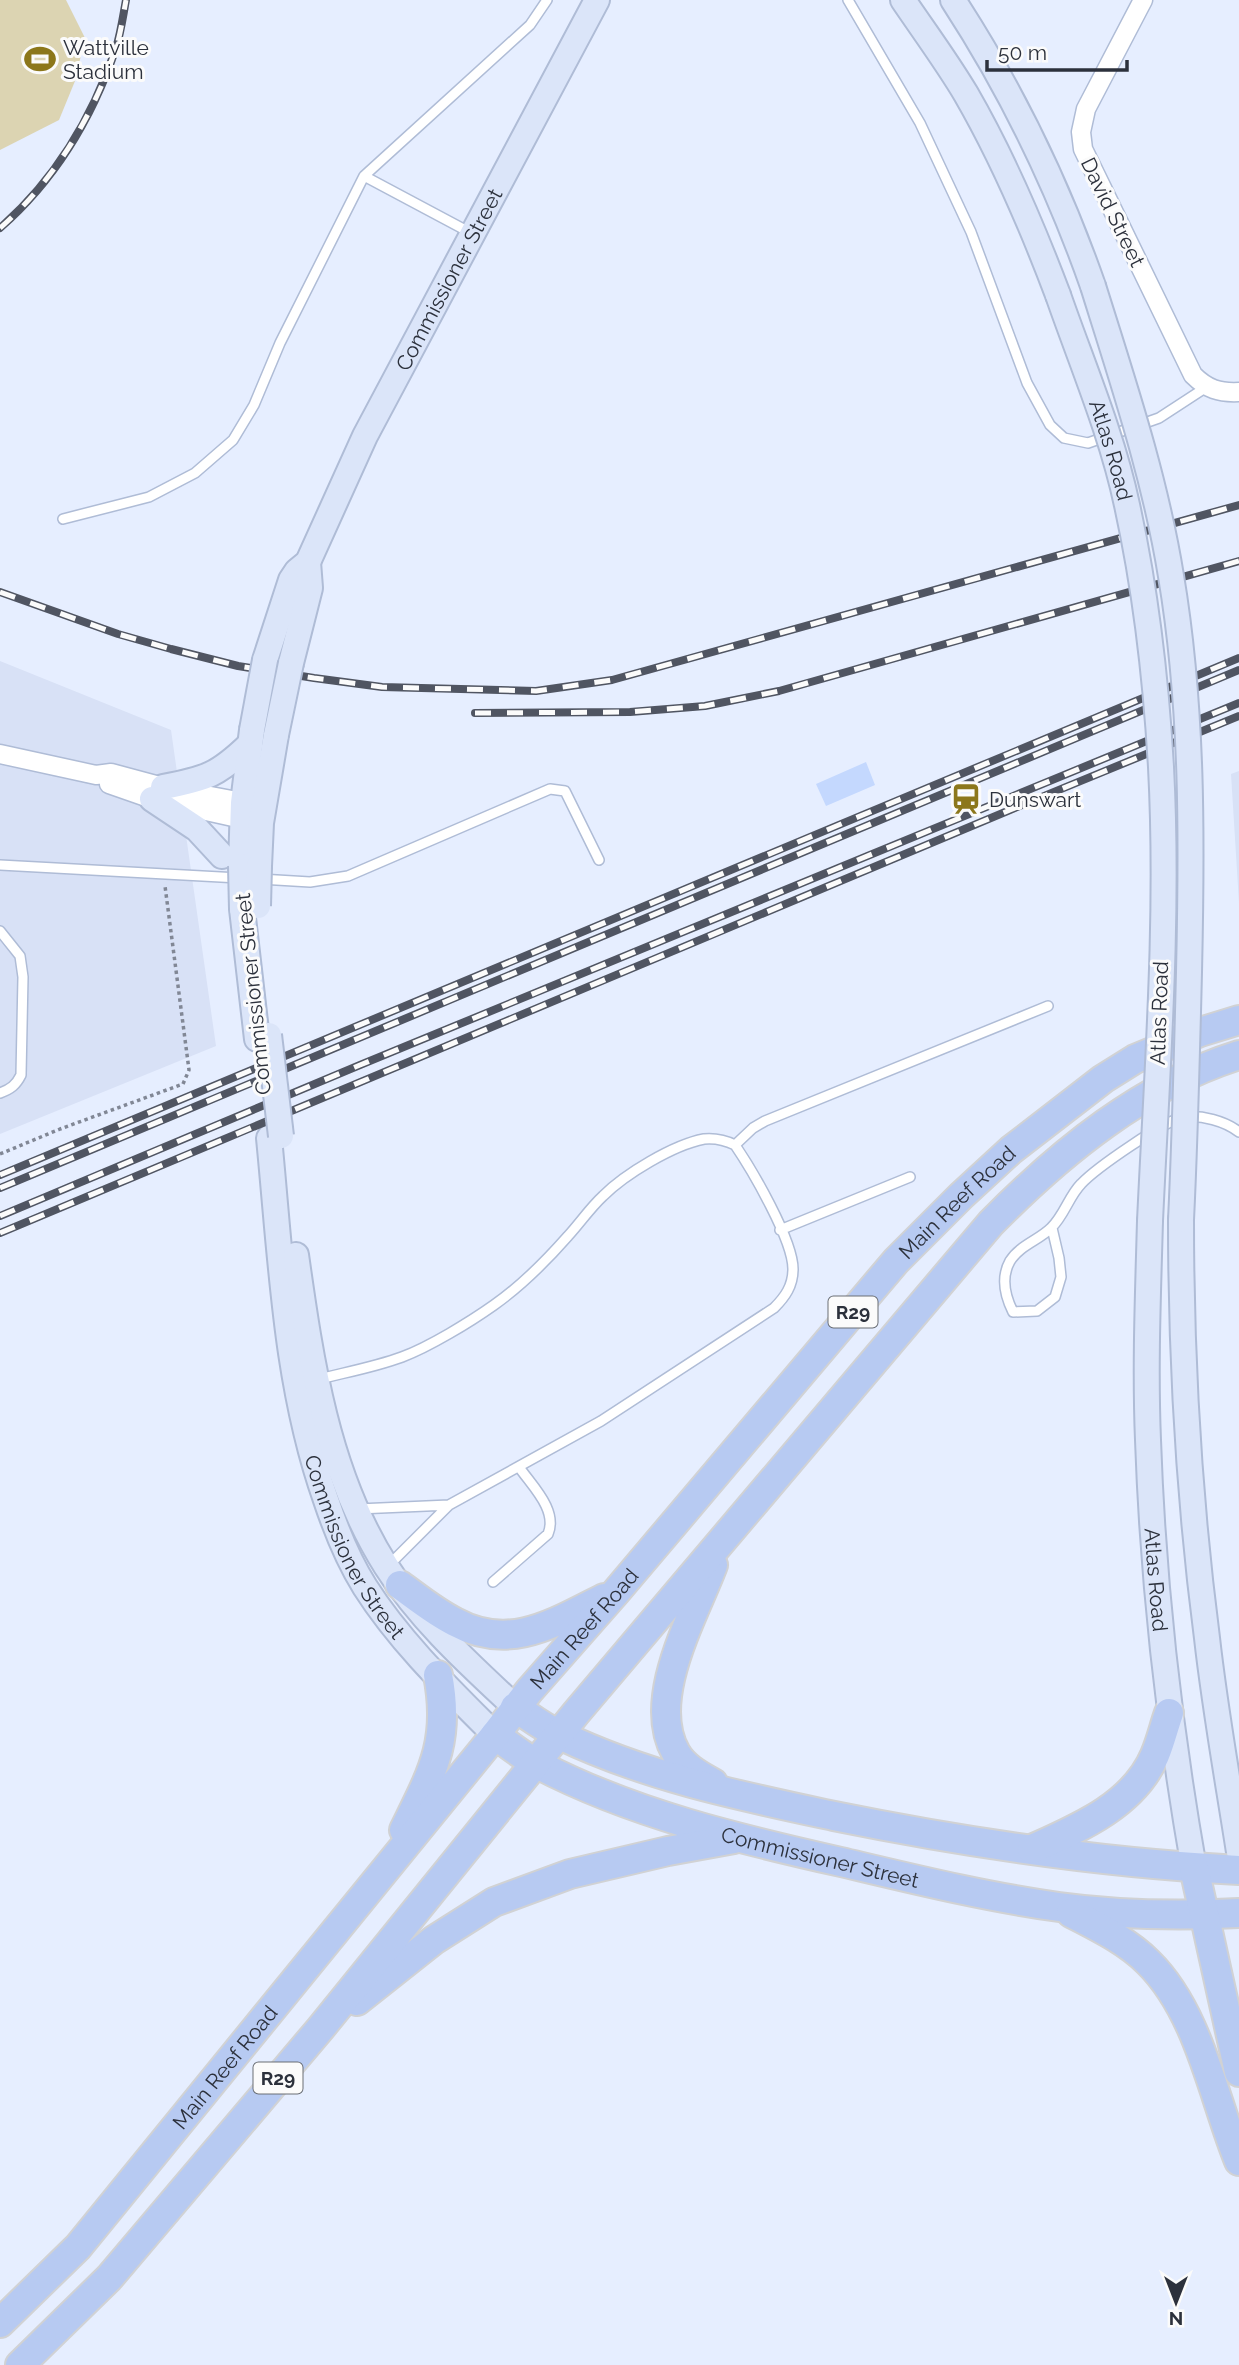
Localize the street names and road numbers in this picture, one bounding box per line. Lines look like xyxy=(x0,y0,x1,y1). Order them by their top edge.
street label: David Street xyxy=(1076,153,1150,271)
street label: Commissioner Street xyxy=(390,184,507,375)
street label: Atlas Road xyxy=(1084,396,1138,503)
street label: Commissioner Street xyxy=(230,892,276,1096)
street label: Atlas Road xyxy=(1145,961,1173,1065)
street label: Main Reef Road xyxy=(893,1140,1020,1264)
road number: R29 xyxy=(828,1296,878,1328)
street label: Commissioner Street xyxy=(300,1452,410,1643)
street label: Atlas Road xyxy=(1140,1527,1173,1633)
street label: Main Reef Road xyxy=(524,1563,643,1694)
street label: Commissioner Street xyxy=(719,1821,922,1892)
street label: Main Reef Road xyxy=(167,2000,282,2134)
road number: R29 xyxy=(254,2062,302,2094)

